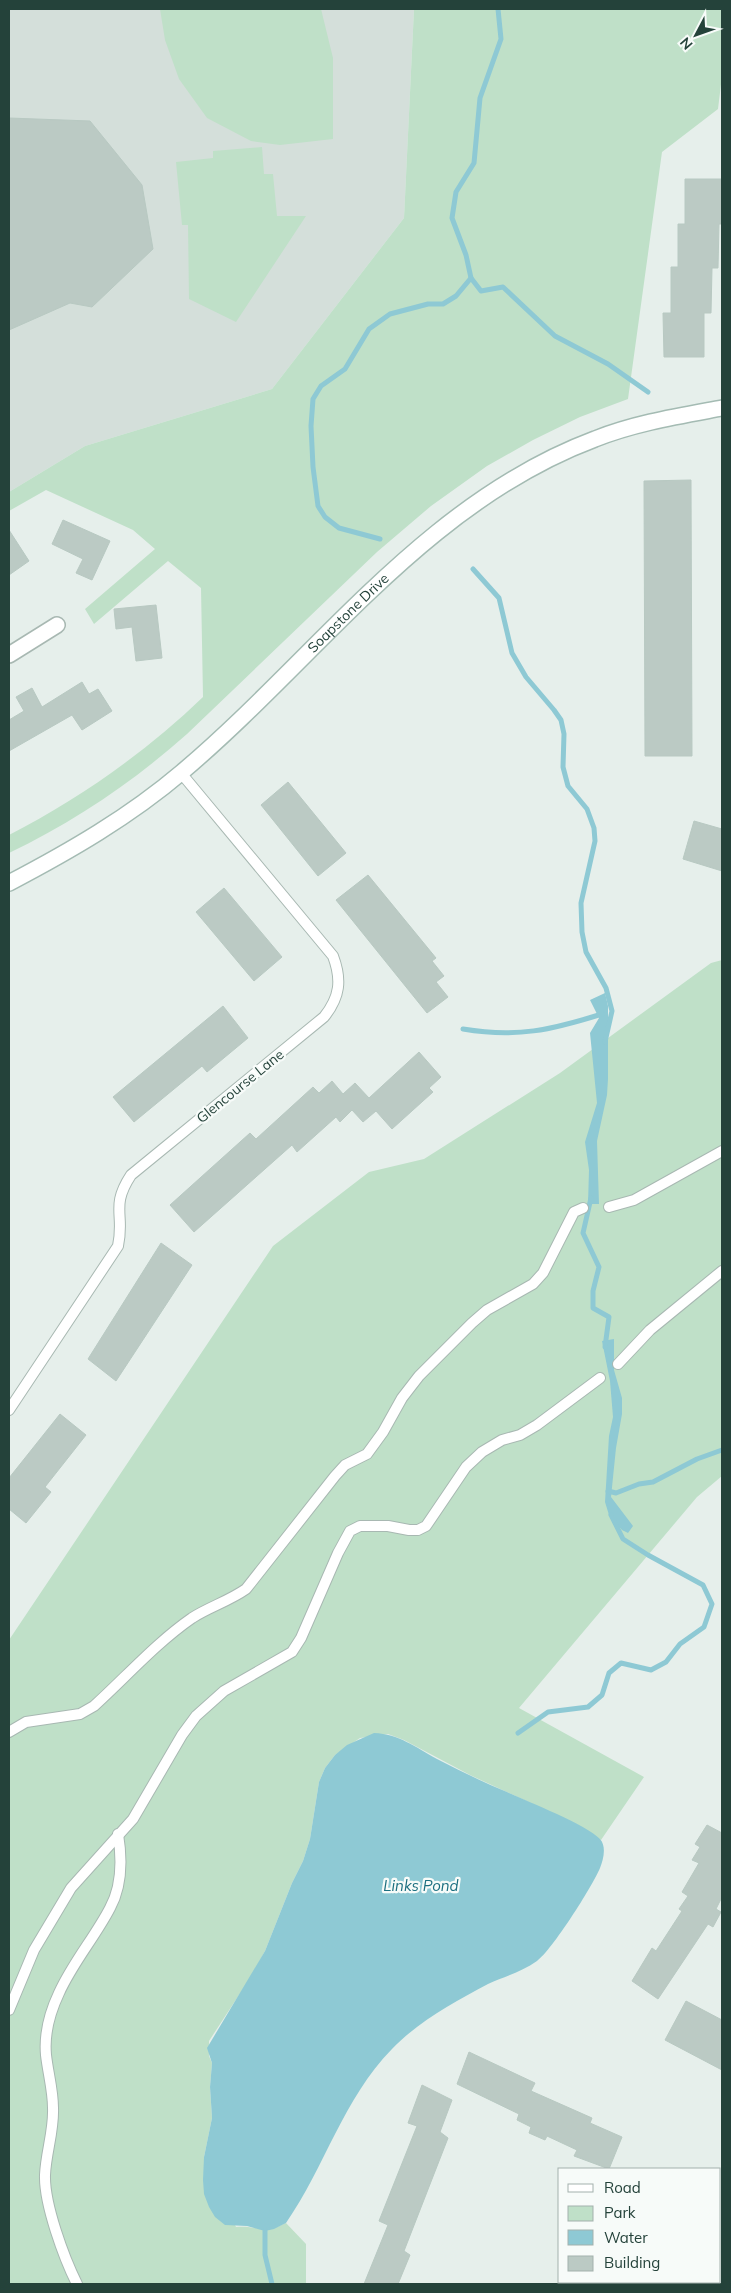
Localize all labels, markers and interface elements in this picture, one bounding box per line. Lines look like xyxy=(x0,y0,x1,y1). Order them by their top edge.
north arrow xyxy=(671,10,721,60)
text: N xyxy=(676,34,696,53)
street label: Soapstone Drive xyxy=(304,569,393,657)
street label: Glencourse Lane xyxy=(193,1045,287,1127)
water label: Links Pond xyxy=(383,1876,459,1895)
legend xyxy=(558,2168,721,2283)
text: Road xyxy=(604,2178,641,2197)
text: Park xyxy=(604,2203,636,2222)
text: Water xyxy=(604,2228,648,2247)
text: Building xyxy=(604,2253,660,2272)

